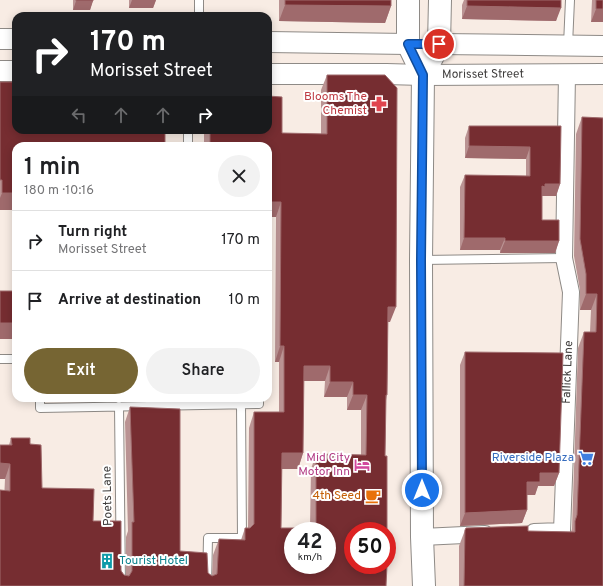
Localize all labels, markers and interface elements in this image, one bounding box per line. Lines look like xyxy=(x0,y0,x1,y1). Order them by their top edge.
text: 170 m xyxy=(90,25,166,61)
pin xyxy=(422,27,456,61)
icon: right xyxy=(24,28,76,80)
icon: arrive xyxy=(428,33,450,55)
text: Morisset Street xyxy=(90,60,213,83)
street label: Morisset Street xyxy=(442,66,524,83)
place label: Blooms The Chemist xyxy=(304,89,367,119)
pharmacy icon: Blooms The Chemist xyxy=(370,95,388,113)
icon: left xyxy=(68,104,90,126)
icon: ahead xyxy=(110,104,132,126)
icon: ahead xyxy=(152,104,174,126)
icon: right xyxy=(194,104,216,126)
text: 1 min xyxy=(24,153,81,183)
button: close xyxy=(218,155,260,197)
text: 180 m · 10:16 xyxy=(24,183,94,199)
text: Turn right xyxy=(58,223,127,242)
icon: right xyxy=(24,230,46,252)
text: 170 m xyxy=(221,231,260,250)
text: Morisset Street xyxy=(58,242,147,258)
icon: arrive xyxy=(24,290,46,312)
text: Arrive at destination xyxy=(58,291,201,310)
text: 10 m xyxy=(229,291,260,310)
street label: Fallick Lane xyxy=(559,340,577,404)
button: Exit xyxy=(24,348,138,394)
button: Share xyxy=(146,348,260,394)
supermarket icon: Riverside Plaza xyxy=(577,449,595,467)
place label: Mid City Motor Inn xyxy=(298,450,350,480)
place label: Riverside Plaza xyxy=(492,450,574,466)
hotel icon: Mid City Motor Inn xyxy=(353,456,371,474)
street label: Poets Lane xyxy=(99,466,117,526)
position arrow xyxy=(401,469,443,511)
cafe icon: 4th Seed xyxy=(364,487,382,505)
place label: 4th Seed xyxy=(313,488,361,504)
speed limit sign: 50 xyxy=(344,522,396,574)
text: 42 xyxy=(297,530,323,556)
text: km/h xyxy=(298,551,322,564)
building icon: Tourist Hotel xyxy=(98,552,116,570)
place label: Tourist Hotel xyxy=(119,553,188,569)

